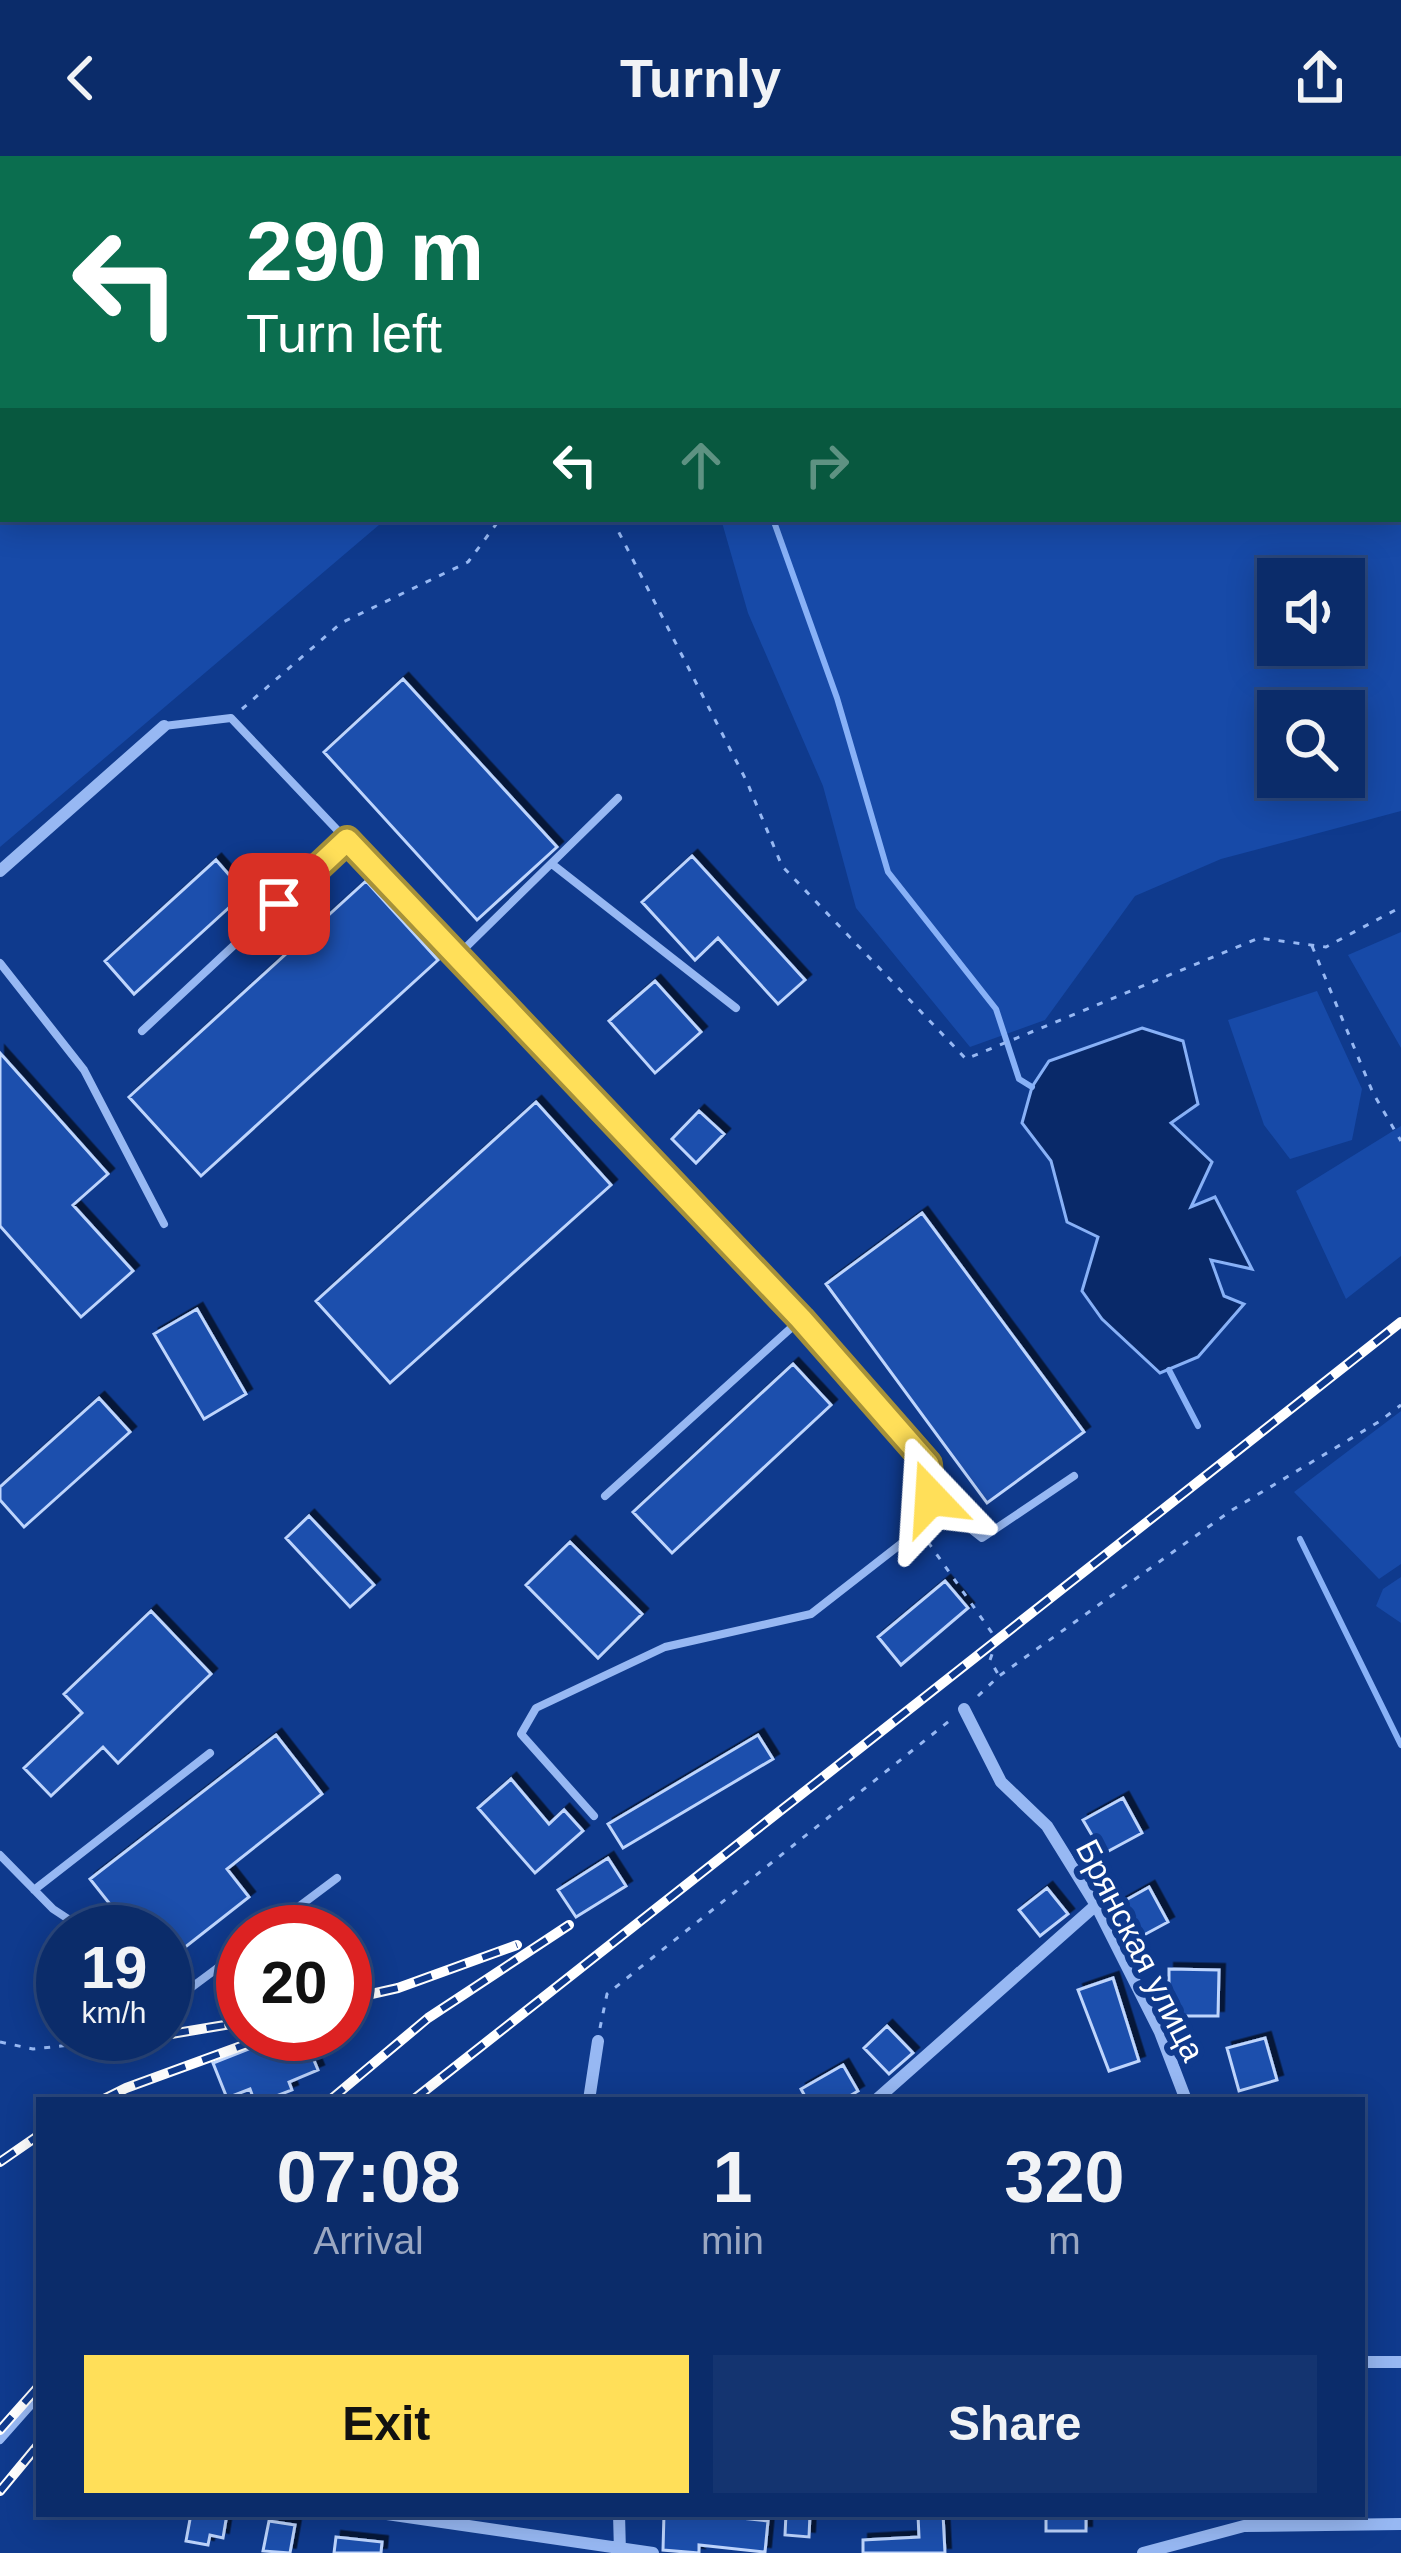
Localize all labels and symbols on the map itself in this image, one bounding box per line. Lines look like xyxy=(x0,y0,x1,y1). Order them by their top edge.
pin xyxy=(228,853,330,955)
position arrow xyxy=(868,1435,994,1561)
street label: Брянская улица xyxy=(1069,1833,1213,2068)
speed limit sign: 20 xyxy=(216,1905,372,2061)

